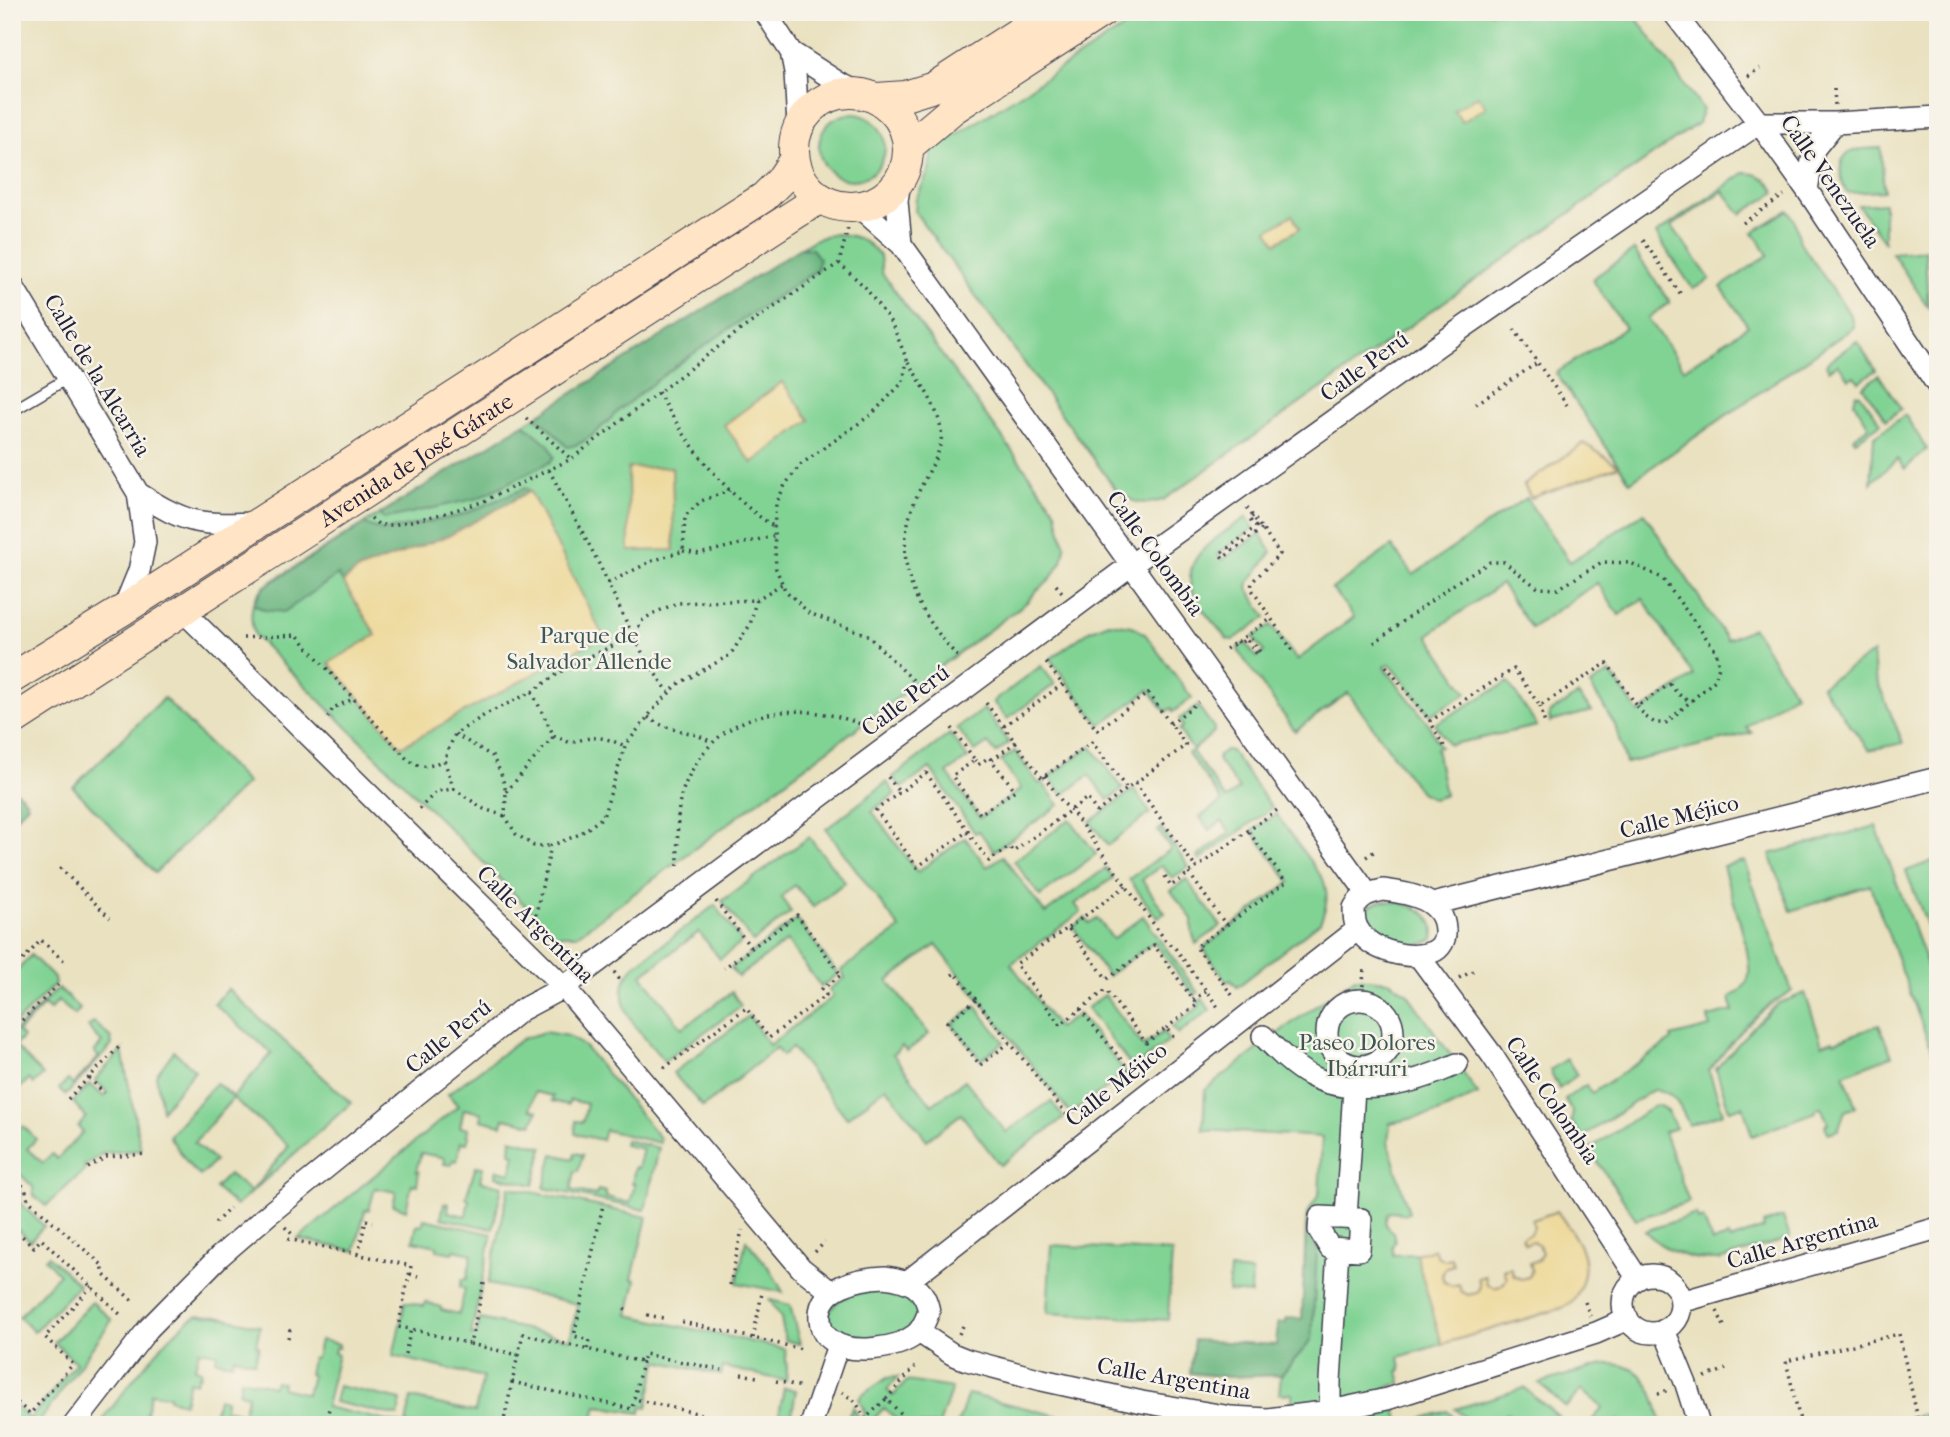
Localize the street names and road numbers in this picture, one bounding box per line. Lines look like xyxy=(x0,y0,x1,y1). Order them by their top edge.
street label: Calle Venezuela xyxy=(1775,110,1887,253)
street label: Calle de la Alcarria xyxy=(38,289,157,462)
street label: Calle Perú xyxy=(1315,325,1414,407)
street label: Avenida de José Gárate xyxy=(313,387,518,533)
street label: Calle Colombia xyxy=(1101,485,1210,621)
street label: Calle Perú xyxy=(856,659,954,742)
street label: Calle Méjico xyxy=(1617,789,1741,844)
street label: Calle Argentina xyxy=(471,860,600,989)
street label: Calle Perú xyxy=(400,994,497,1079)
street label: Calle Colombia xyxy=(1500,1031,1605,1170)
street label: Calle Méjico xyxy=(1060,1036,1172,1132)
street label: Calle Argentina xyxy=(1724,1206,1881,1275)
street label: Calle Argentina xyxy=(1095,1352,1253,1405)

